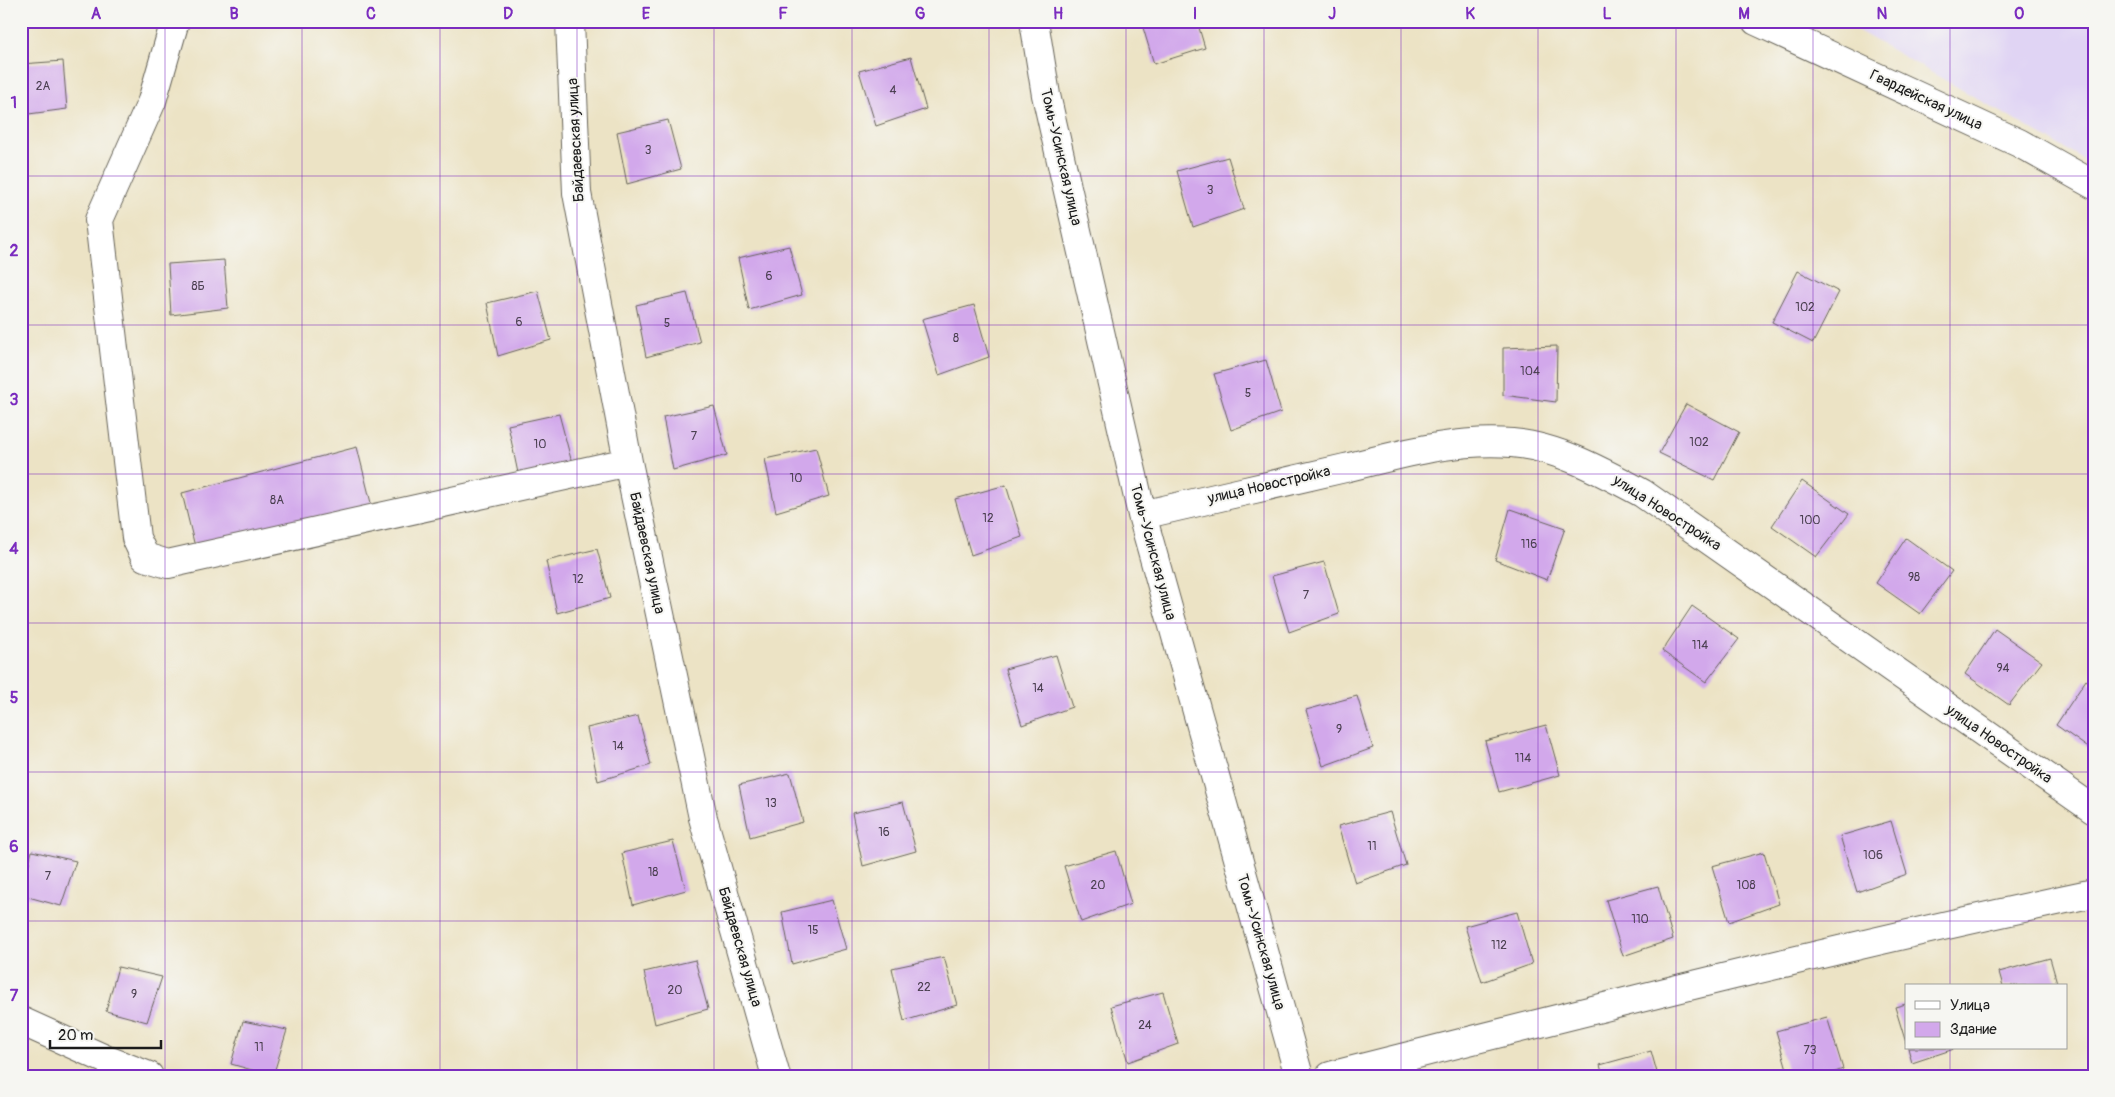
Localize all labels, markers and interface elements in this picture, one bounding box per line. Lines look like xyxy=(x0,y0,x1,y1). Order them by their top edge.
text: A xyxy=(91,4,102,24)
text: B xyxy=(229,4,239,24)
text: C xyxy=(366,4,376,24)
text: D xyxy=(503,4,513,24)
text: E xyxy=(642,4,651,24)
text: F xyxy=(778,4,788,24)
text: G xyxy=(915,4,926,24)
text: H xyxy=(1053,4,1063,24)
text: I xyxy=(1193,4,1197,24)
text: J xyxy=(1328,4,1336,24)
text: K xyxy=(1465,4,1475,24)
text: L xyxy=(1602,4,1612,24)
text: M xyxy=(1738,4,1750,24)
text: N xyxy=(1877,4,1888,24)
text: O xyxy=(2014,4,2024,24)
street label: Гвардейская улица xyxy=(1867,66,1985,134)
street label: Байдаевская улица xyxy=(563,78,589,202)
house number: 2А xyxy=(36,79,50,94)
house number: 4 xyxy=(890,83,897,98)
street label: Томь-Усинская улица xyxy=(1036,86,1086,228)
text: 1 xyxy=(11,93,17,113)
house number: 3 xyxy=(645,143,652,158)
house number: 3 xyxy=(1207,183,1214,198)
text: 2 xyxy=(10,241,19,261)
house number: 6 xyxy=(766,269,773,284)
house number: 8Б xyxy=(191,279,205,294)
house number: 102 xyxy=(1795,300,1815,315)
house number: 6 xyxy=(516,315,523,330)
house number: 5 xyxy=(664,316,670,331)
house number: 8 xyxy=(953,331,959,346)
house number: 104 xyxy=(1520,364,1540,379)
house number: 5 xyxy=(1245,386,1251,401)
text: 3 xyxy=(10,390,19,410)
house number: 7 xyxy=(691,429,698,444)
house number: 102 xyxy=(1689,435,1709,450)
house number: 10 xyxy=(534,437,546,452)
street label: улица Новостройка xyxy=(1205,462,1332,509)
street label: улица Новостройка xyxy=(1608,470,1725,555)
house number: 10 xyxy=(790,471,802,486)
street label: Томь-Усинская улица xyxy=(1126,482,1180,622)
street label: Байдаевская улица xyxy=(625,490,669,616)
house number: 8А xyxy=(270,493,284,508)
house number: 12 xyxy=(982,511,994,526)
house number: 100 xyxy=(1799,513,1821,528)
house number: 116 xyxy=(1521,537,1537,552)
text: 4 xyxy=(9,539,19,559)
house number: 98 xyxy=(1908,570,1920,585)
house number: 12 xyxy=(572,572,584,587)
house number: 7 xyxy=(1303,588,1310,603)
house number: 114 xyxy=(1692,638,1708,653)
house number: 94 xyxy=(1996,661,2010,676)
house number: 14 xyxy=(1032,681,1044,696)
text: 5 xyxy=(10,688,19,708)
street label: улица Новостройка xyxy=(1941,700,2056,788)
house number: 9 xyxy=(1336,722,1342,737)
house number: 14 xyxy=(612,739,624,754)
house number: 114 xyxy=(1515,751,1531,766)
house number: 13 xyxy=(765,796,777,811)
house number: 16 xyxy=(878,825,890,840)
text: 6 xyxy=(9,837,19,857)
house number: 11 xyxy=(1367,839,1377,854)
house number: 106 xyxy=(1863,848,1883,863)
house number: 18 xyxy=(648,865,658,880)
house number: 7 xyxy=(45,869,52,884)
street label: Томь-Усинская улица xyxy=(1233,872,1289,1012)
house number: 20 xyxy=(1091,878,1105,893)
house number: 108 xyxy=(1737,878,1755,893)
street label: Байдаевская улица xyxy=(714,885,766,1009)
house number: 110 xyxy=(1631,912,1649,927)
house number: 15 xyxy=(807,923,819,938)
house number: 112 xyxy=(1491,938,1507,953)
house number: 22 xyxy=(917,980,931,995)
house number: 20 xyxy=(668,983,682,998)
legend xyxy=(1905,984,2068,1050)
text: 7 xyxy=(10,986,19,1006)
house number: 9 xyxy=(131,987,137,1002)
text: Улица xyxy=(1950,996,1990,1015)
scale bar xyxy=(50,1017,161,1049)
house number: 24 xyxy=(1138,1018,1152,1033)
text: Здание xyxy=(1950,1020,1997,1039)
text: 20 m xyxy=(58,1026,93,1045)
house number: 11 xyxy=(254,1040,264,1055)
house number: 73 xyxy=(1803,1043,1817,1058)

